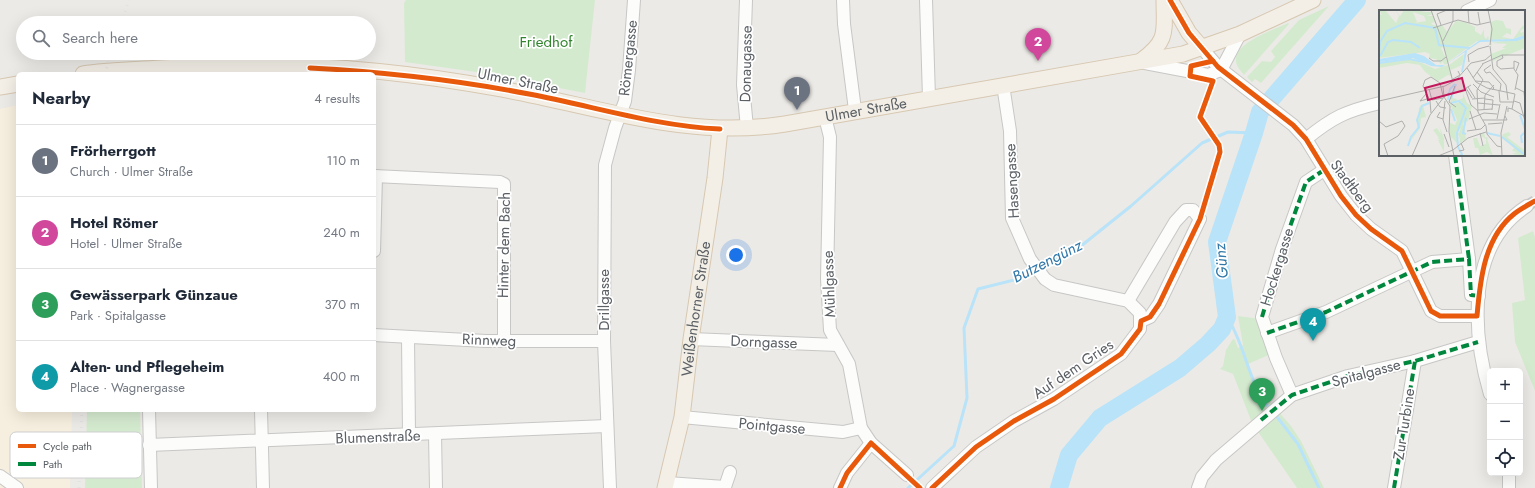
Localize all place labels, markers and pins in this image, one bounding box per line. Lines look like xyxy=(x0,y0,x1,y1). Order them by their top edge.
pin: 2 xyxy=(1025,28,1051,61)
pin: 1 xyxy=(784,77,810,110)
pin: 4 xyxy=(1300,308,1326,341)
pin: 3 xyxy=(1249,378,1275,411)

